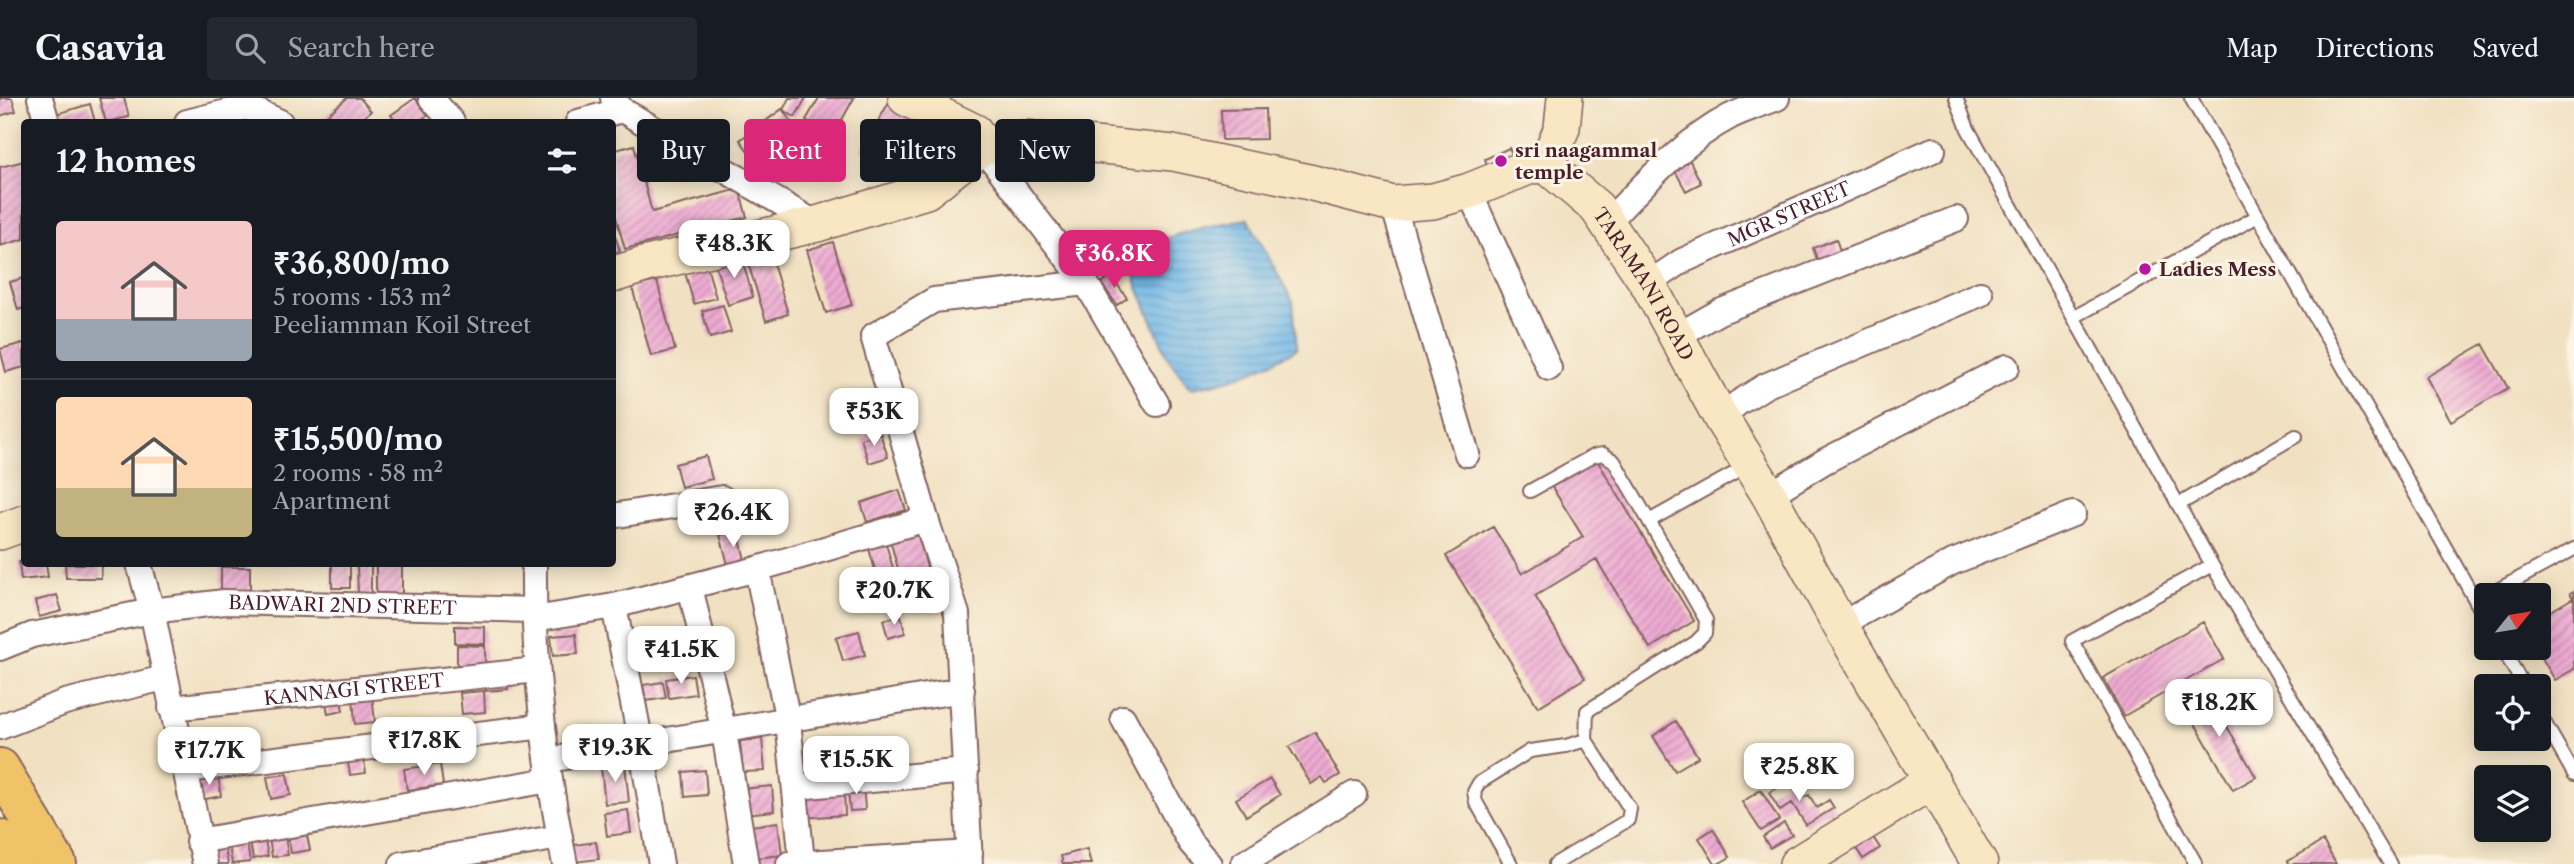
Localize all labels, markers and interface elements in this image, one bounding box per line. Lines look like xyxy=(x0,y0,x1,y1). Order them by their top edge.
search box xyxy=(207,17,697,80)
text: Casavia xyxy=(35,28,165,69)
icon: search xyxy=(231,29,269,67)
text: Search here xyxy=(287,32,435,64)
text: Map xyxy=(2226,34,2278,63)
text: Directions xyxy=(2316,34,2434,63)
text: Saved xyxy=(2472,34,2539,63)
chip: Buy xyxy=(637,119,730,182)
chip: Rent xyxy=(744,119,846,182)
chip: Filters xyxy=(860,119,981,182)
chip: New xyxy=(995,119,1095,182)
place label: sri naagammal temple xyxy=(1515,139,1657,184)
icon: filters xyxy=(543,142,581,180)
text: 12 homes xyxy=(56,143,196,180)
marker: sri naagammal temple xyxy=(1493,153,1509,169)
street label: MGR STREET xyxy=(1724,177,1855,251)
street label: TARAMANI ROAD xyxy=(1588,204,1698,364)
pin: ₹48.3K xyxy=(677,220,791,280)
text: ₹48.3K xyxy=(695,229,773,257)
pin: ₹36.8K xyxy=(1057,230,1171,290)
text: ₹36.8K xyxy=(1075,239,1153,267)
text: ₹36,800/mo xyxy=(273,245,450,282)
icon: home xyxy=(112,249,196,333)
place label: Ladies Mess xyxy=(2159,258,2276,281)
marker: Ladies Mess xyxy=(2137,261,2153,277)
text: 5 rooms · 153 m² xyxy=(273,283,451,311)
text: Peeliamman Koil Street xyxy=(273,311,531,339)
pin: ₹53K xyxy=(833,388,915,448)
text: ₹53K xyxy=(845,397,903,425)
text: ₹15,500/mo xyxy=(273,421,443,458)
icon: home xyxy=(112,425,196,509)
text: 2 rooms · 58 m² xyxy=(273,459,443,487)
text: Apartment xyxy=(273,487,391,515)
pin: ₹26.4K xyxy=(676,490,790,549)
text: ₹26.4K xyxy=(694,498,772,526)
pin: ₹20.7K xyxy=(837,568,951,627)
text: ₹20.7K xyxy=(855,576,933,604)
north arrow xyxy=(2474,583,2552,660)
map controls xyxy=(2474,583,2551,842)
street label: BADWARI 2ND STREET xyxy=(228,591,458,620)
pin: ₹41.5K xyxy=(624,626,738,686)
text: ₹41.5K xyxy=(644,635,718,663)
street label: KANNAGI STREET xyxy=(263,669,446,710)
button: locate xyxy=(2474,674,2551,751)
pin: ₹18.2K xyxy=(2162,680,2276,739)
text: ₹18.2K xyxy=(2181,688,2257,716)
pin: ₹17.8K xyxy=(367,718,481,777)
pin: ₹19.3K xyxy=(558,724,672,784)
text: ₹17.8K xyxy=(387,726,461,754)
pin: ₹17.7K xyxy=(152,728,266,787)
text: ₹19.3K xyxy=(578,733,652,761)
text: ₹17.7K xyxy=(174,736,244,764)
pin: ₹15.5K xyxy=(799,736,913,796)
pin: ₹25.8K xyxy=(1742,744,1856,803)
text: ₹15.5K xyxy=(819,745,893,773)
text: ₹25.8K xyxy=(1760,752,1838,780)
button: layers xyxy=(2474,765,2551,842)

